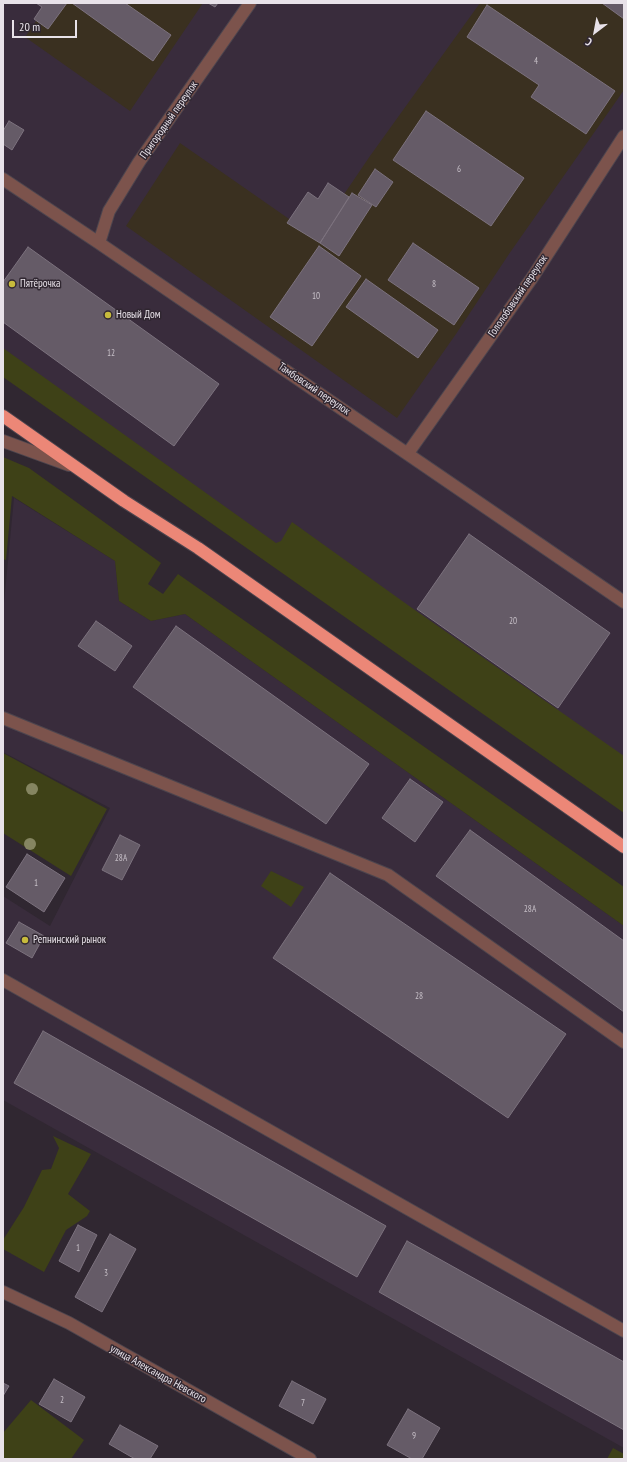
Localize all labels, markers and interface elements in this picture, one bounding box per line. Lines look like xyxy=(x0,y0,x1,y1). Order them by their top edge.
scale bar xyxy=(14,12,79,38)
north arrow xyxy=(575,12,615,52)
text: 20 m xyxy=(19,19,40,34)
text: С xyxy=(583,35,594,49)
house number: 4 xyxy=(534,56,538,66)
street label: Пригородный переулок xyxy=(137,79,201,161)
house number: 6 xyxy=(457,164,461,174)
street label: Гололобовский переулок xyxy=(486,252,550,340)
place label: Пятёрочка xyxy=(20,277,61,291)
marker: Пятёрочка xyxy=(7,279,17,289)
house number: 8 xyxy=(432,279,436,289)
house number: 10 xyxy=(312,291,320,301)
place label: Новый Дом xyxy=(116,308,160,322)
marker: Новый Дом xyxy=(103,310,113,320)
house number: 12 xyxy=(107,348,115,358)
street label: Тамбовский переулок xyxy=(275,360,353,418)
house number: 20 xyxy=(509,616,517,626)
house number: 28А xyxy=(115,853,127,863)
house number: 1 xyxy=(34,878,38,888)
house number: 28А xyxy=(524,904,536,914)
place label: Репнинский рынок xyxy=(33,933,106,947)
marker: Репнинский рынок xyxy=(20,935,30,945)
house number: 28 xyxy=(415,991,423,1001)
house number: 1 xyxy=(76,1243,80,1253)
house number: 3 xyxy=(104,1268,108,1278)
street label: улица Александра Невского xyxy=(107,1342,209,1406)
house number: 2 xyxy=(60,1395,64,1405)
house number: 7 xyxy=(301,1398,305,1408)
house number: 9 xyxy=(412,1431,416,1441)

